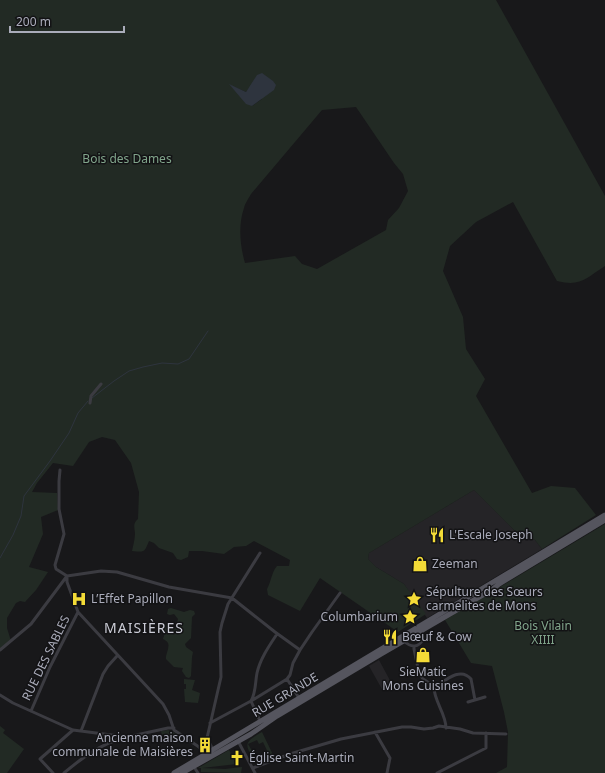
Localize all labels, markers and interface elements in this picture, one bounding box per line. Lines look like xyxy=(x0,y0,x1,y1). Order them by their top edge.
scale bar xyxy=(10,8,124,34)
text: 200 m xyxy=(16,13,51,30)
park label: Bois des Dames xyxy=(82,150,172,167)
restaurant icon: L'Escale Joseph xyxy=(428,526,446,544)
place label: L'Escale Joseph xyxy=(449,526,533,543)
shop icon: Zeeman xyxy=(411,555,429,573)
place label: Zeeman xyxy=(432,555,478,572)
place label: Sépulture des Sœurs carmelites de Mons xyxy=(426,583,543,614)
hospital icon: L’Effet Papillon xyxy=(70,590,88,608)
place label: L’Effet Papillon xyxy=(91,590,173,607)
place icon: Sépulture des Sœurs carmelites de Mons xyxy=(405,590,423,608)
place label: Columbarium xyxy=(321,608,398,625)
place icon: Columbarium xyxy=(401,608,419,626)
street label: RUE DES SABLES xyxy=(18,612,74,703)
park label: Bois Vilain XIIII xyxy=(514,617,572,648)
district label: MAISIÈRES xyxy=(104,618,184,637)
restaurant icon: Bœuf & Cow xyxy=(381,628,399,646)
place label: Bœuf & Cow xyxy=(402,628,472,645)
shop icon: SieMatic Mons Cuisines xyxy=(414,646,432,664)
place label: SieMatic Mons Cuisines xyxy=(382,663,464,694)
street label: RUE GRANDE xyxy=(248,668,321,721)
place label: Ancienne maison communale de Maisières xyxy=(52,729,193,760)
building icon: Ancienne maison communale de Maisières xyxy=(196,736,214,754)
church icon: Église Saint-Martin xyxy=(228,749,246,767)
place label: Église Saint-Martin xyxy=(249,749,354,766)

